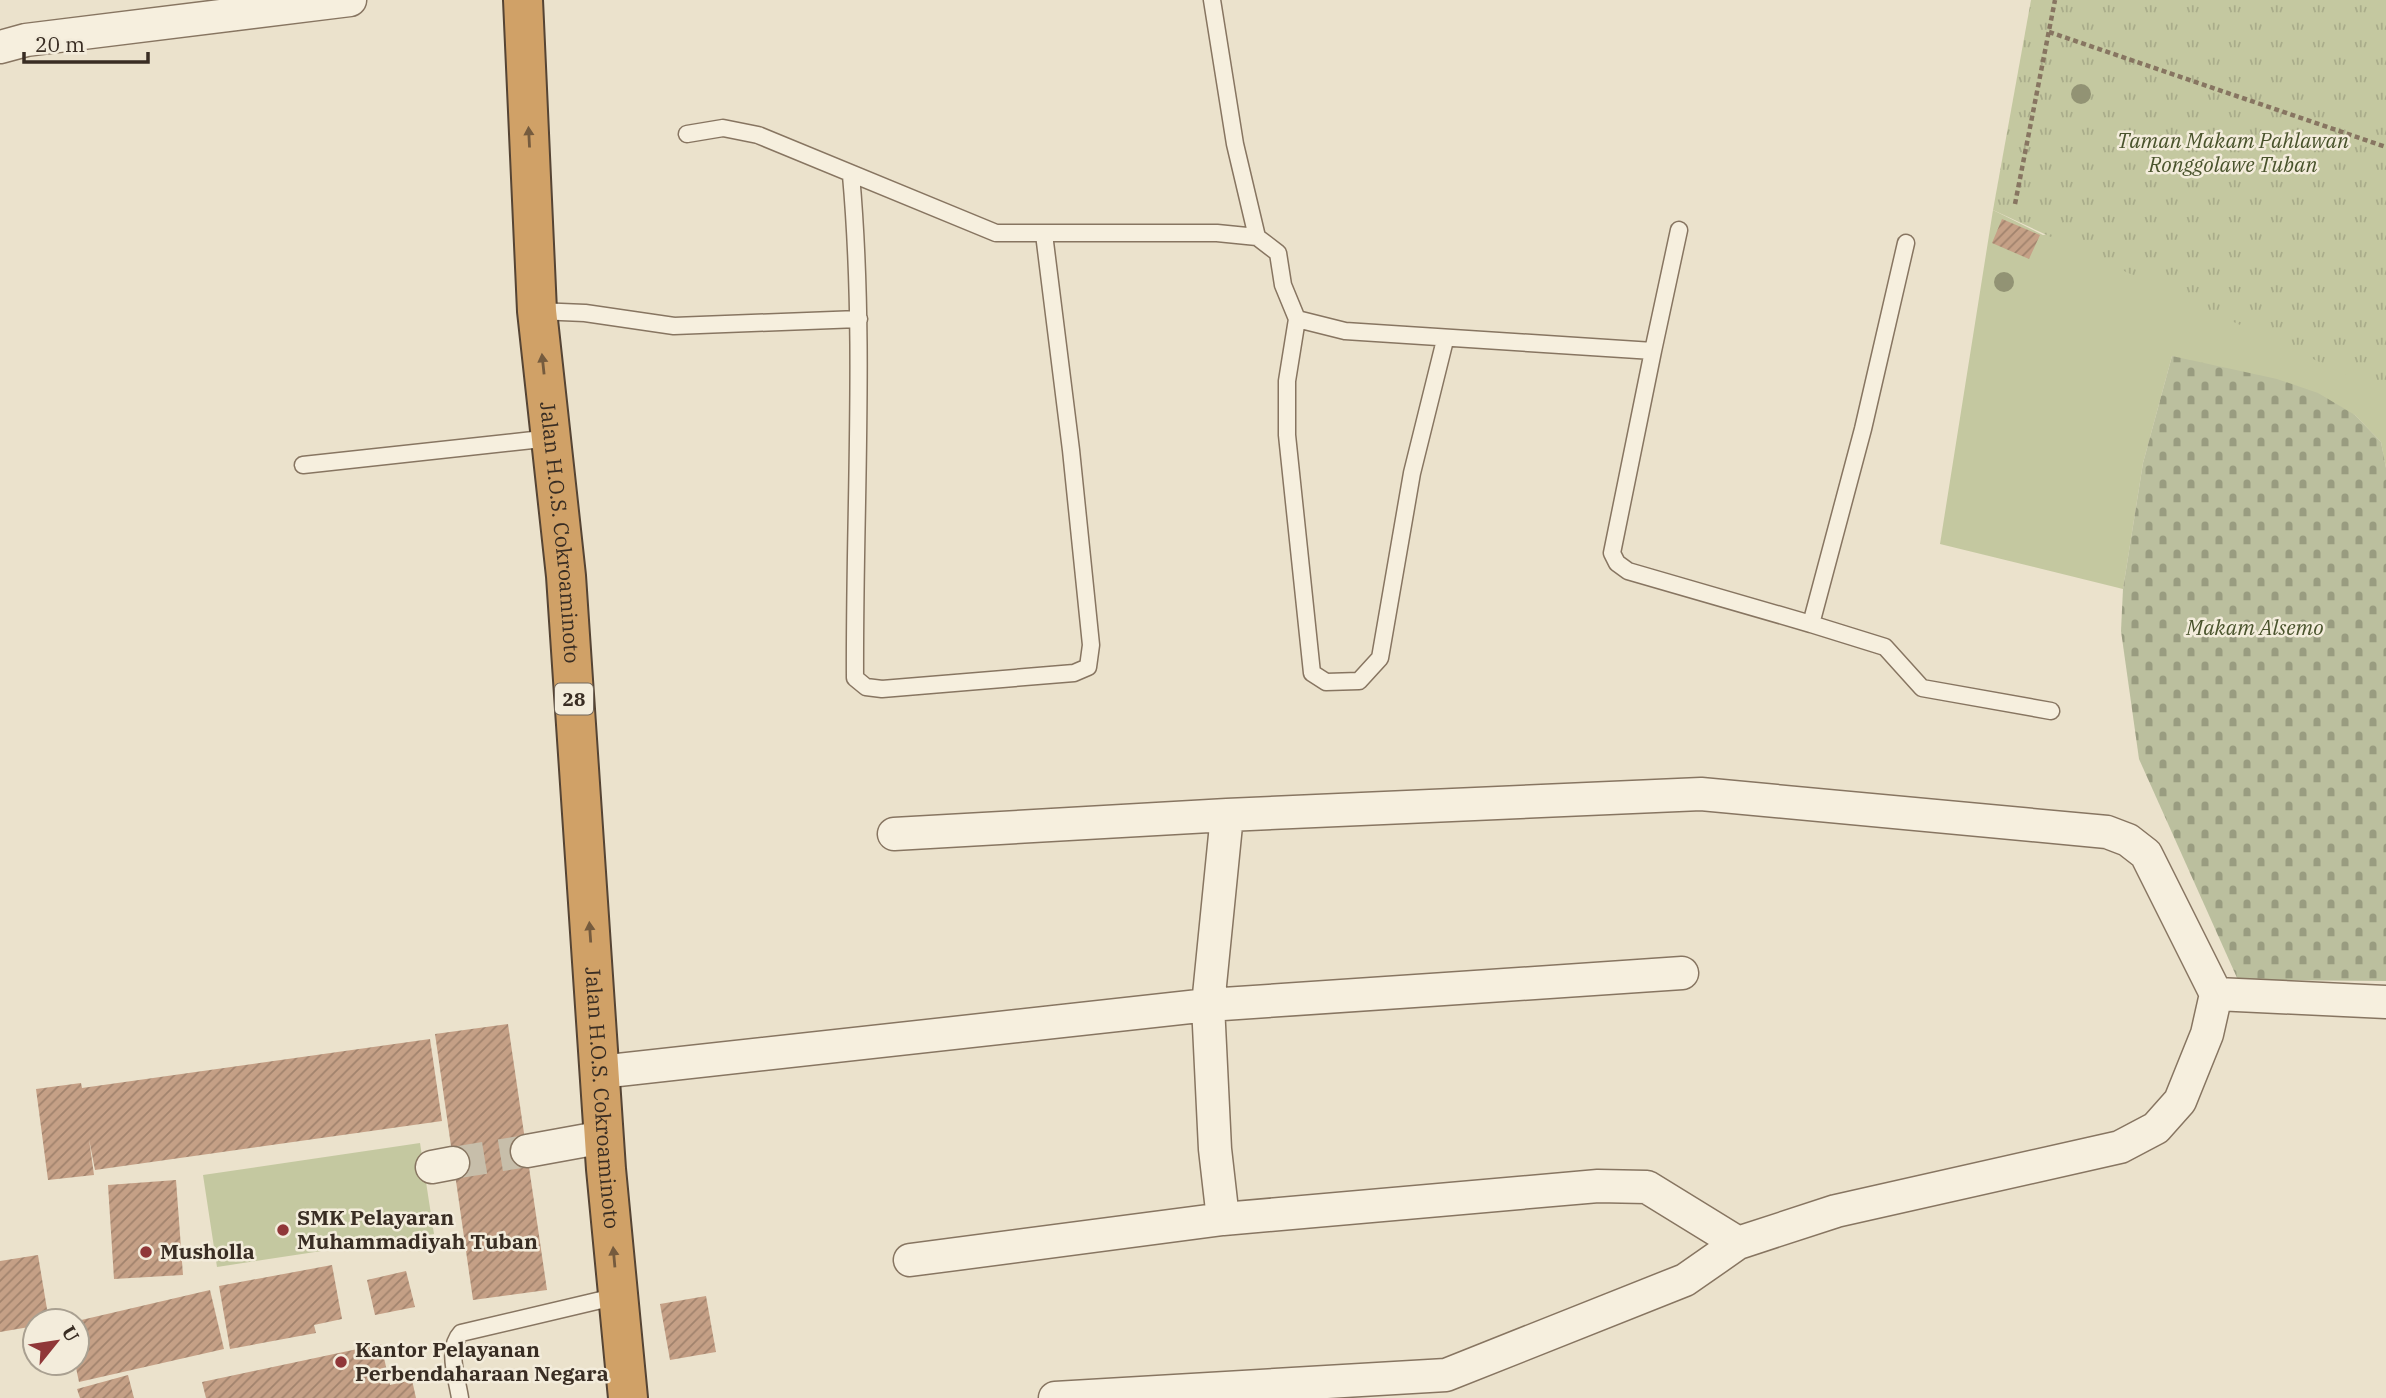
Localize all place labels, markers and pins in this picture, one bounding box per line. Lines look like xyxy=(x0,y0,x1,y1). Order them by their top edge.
place label: SMK Pelayaran Muhammadiyah Tuban xyxy=(297,1203,538,1255)
marker: SMK Pelayaran Muhammadiyah Tuban xyxy=(275,1222,291,1238)
place label: Musholla xyxy=(160,1237,255,1265)
marker: Musholla xyxy=(138,1244,154,1260)
place label: Kantor Pelayanan Perbendaharaan Negara xyxy=(355,1335,609,1387)
marker: Kantor Pelayanan Perbendaharaan Negara xyxy=(333,1354,349,1370)

